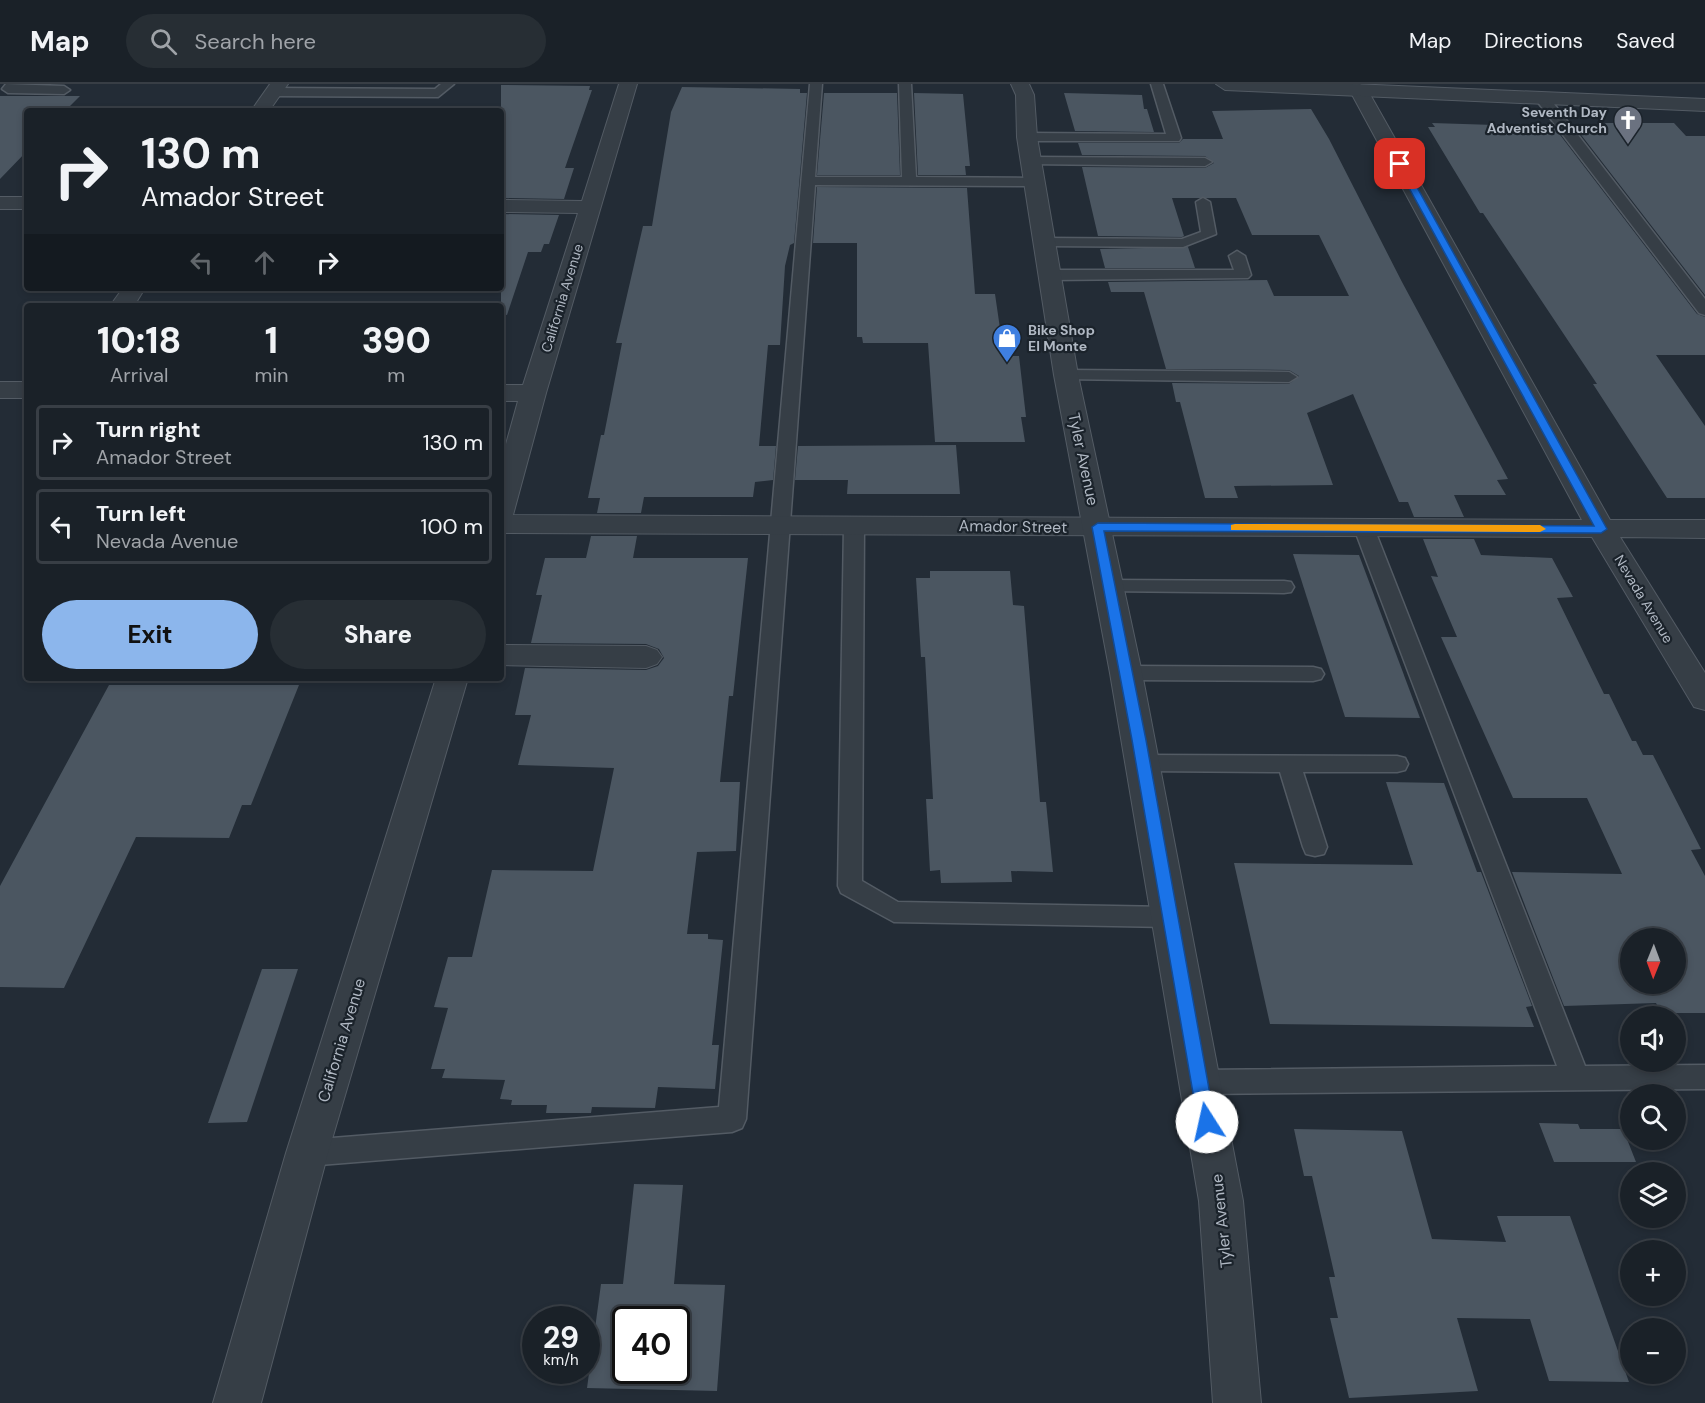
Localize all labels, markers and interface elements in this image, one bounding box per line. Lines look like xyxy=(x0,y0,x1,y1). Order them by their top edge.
search box xyxy=(126,14,546,68)
text: Map xyxy=(30,23,90,60)
icon: search xyxy=(147,25,180,58)
text: Search here xyxy=(195,27,316,56)
text: Map xyxy=(1409,27,1451,55)
text: Directions xyxy=(1484,27,1583,55)
text: Saved xyxy=(1616,27,1675,55)
place label: Seventh Day Adventist Church xyxy=(1487,103,1608,137)
church icon: Seventh Day Adventist Church xyxy=(1612,104,1644,146)
text: 130 m xyxy=(141,126,261,181)
icon: right xyxy=(42,132,120,210)
pin xyxy=(1374,138,1425,189)
icon: arrive xyxy=(1383,147,1416,180)
text: Amador Street xyxy=(141,179,324,214)
street label: California Avenue xyxy=(537,242,587,354)
icon: left xyxy=(185,246,218,279)
icon: ahead xyxy=(248,246,281,279)
icon: right xyxy=(311,246,344,279)
text: 10:18 xyxy=(97,317,181,364)
text: 1 xyxy=(265,317,278,364)
text: 390 xyxy=(362,317,431,364)
place label: Bike Shop El Monte xyxy=(1028,321,1095,355)
shop icon: Bike Shop El Monte xyxy=(991,322,1023,364)
text: Arrival xyxy=(110,362,168,388)
text: min xyxy=(254,362,289,388)
text: m xyxy=(387,362,405,388)
street label: Tyler Avenue xyxy=(1063,411,1104,507)
text: Turn right xyxy=(96,415,201,444)
icon: right xyxy=(45,426,78,459)
text: 130 m xyxy=(423,428,483,457)
text: Amador Street xyxy=(96,444,232,470)
text: Turn left xyxy=(96,499,186,528)
icon: left xyxy=(45,510,78,543)
text: 100 m xyxy=(421,512,483,541)
street label: Amador Street xyxy=(959,515,1067,538)
text: Nevada Avenue xyxy=(96,528,238,554)
street label: Nevada Avenue xyxy=(1611,552,1677,646)
button: Exit xyxy=(42,600,258,669)
button: Share xyxy=(270,600,486,669)
north arrow xyxy=(1620,928,1686,994)
map controls xyxy=(1620,928,1686,1384)
street label: California Avenue xyxy=(313,976,370,1105)
button: sound xyxy=(1620,1006,1686,1072)
button: search xyxy=(1620,1084,1686,1150)
position arrow xyxy=(1175,1090,1239,1154)
button: layers xyxy=(1620,1162,1686,1228)
street label: Tyler Avenue xyxy=(1206,1173,1237,1269)
button: + xyxy=(1620,1240,1686,1306)
speed limit sign: 40 xyxy=(612,1306,690,1384)
text: 29 xyxy=(543,1318,579,1357)
button: − xyxy=(1620,1318,1686,1384)
text: km/h xyxy=(543,1350,579,1370)

